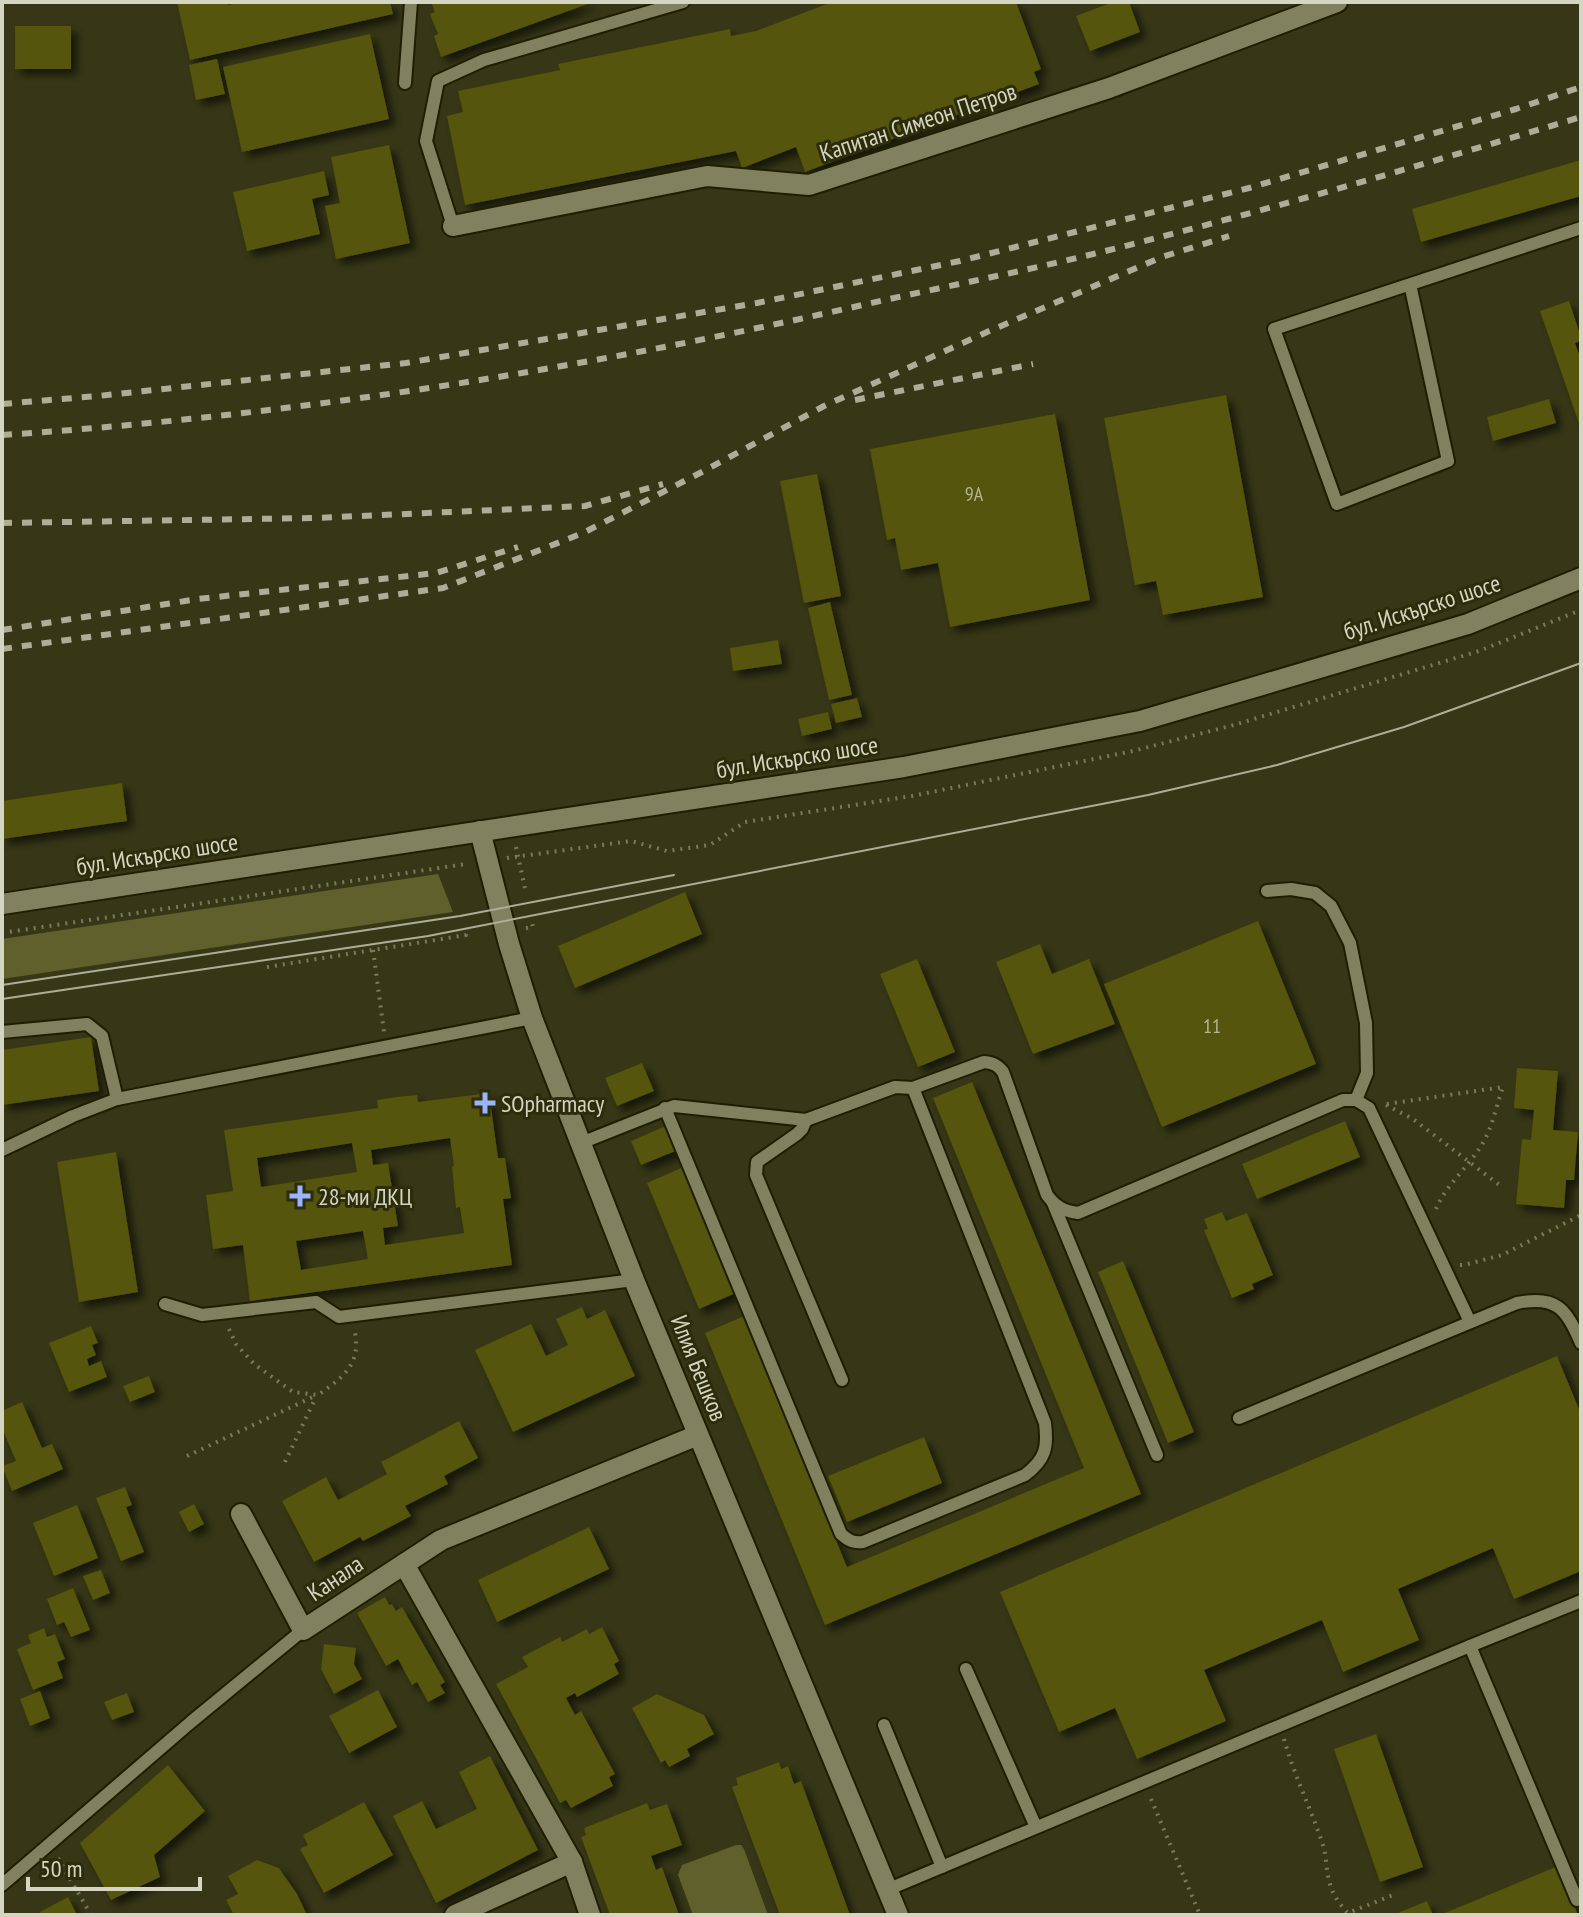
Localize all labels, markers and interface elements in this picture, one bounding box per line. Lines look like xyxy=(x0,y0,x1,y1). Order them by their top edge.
street label: Капитан Симеон Петров xyxy=(816,76,1020,168)
house number: 9A xyxy=(965,481,984,507)
street label: бул. Искърско шосе xyxy=(1340,567,1504,647)
street label: бул. Искърско шосе xyxy=(714,729,880,785)
street label: бул. Искърско шосе xyxy=(74,826,240,882)
house number: 11 xyxy=(1203,1013,1221,1039)
place label: SOpharmacy xyxy=(501,1088,604,1119)
marker: SOpharmacy xyxy=(476,1094,494,1112)
place label: 28-ми ДКЦ xyxy=(318,1181,412,1212)
marker: 28-ми ДКЦ xyxy=(289,1185,311,1207)
street label: Илия Бешков xyxy=(664,1310,734,1426)
street label: Канала xyxy=(301,1548,369,1608)
scale bar xyxy=(28,1841,200,1891)
text: 50 m xyxy=(40,1853,82,1884)

